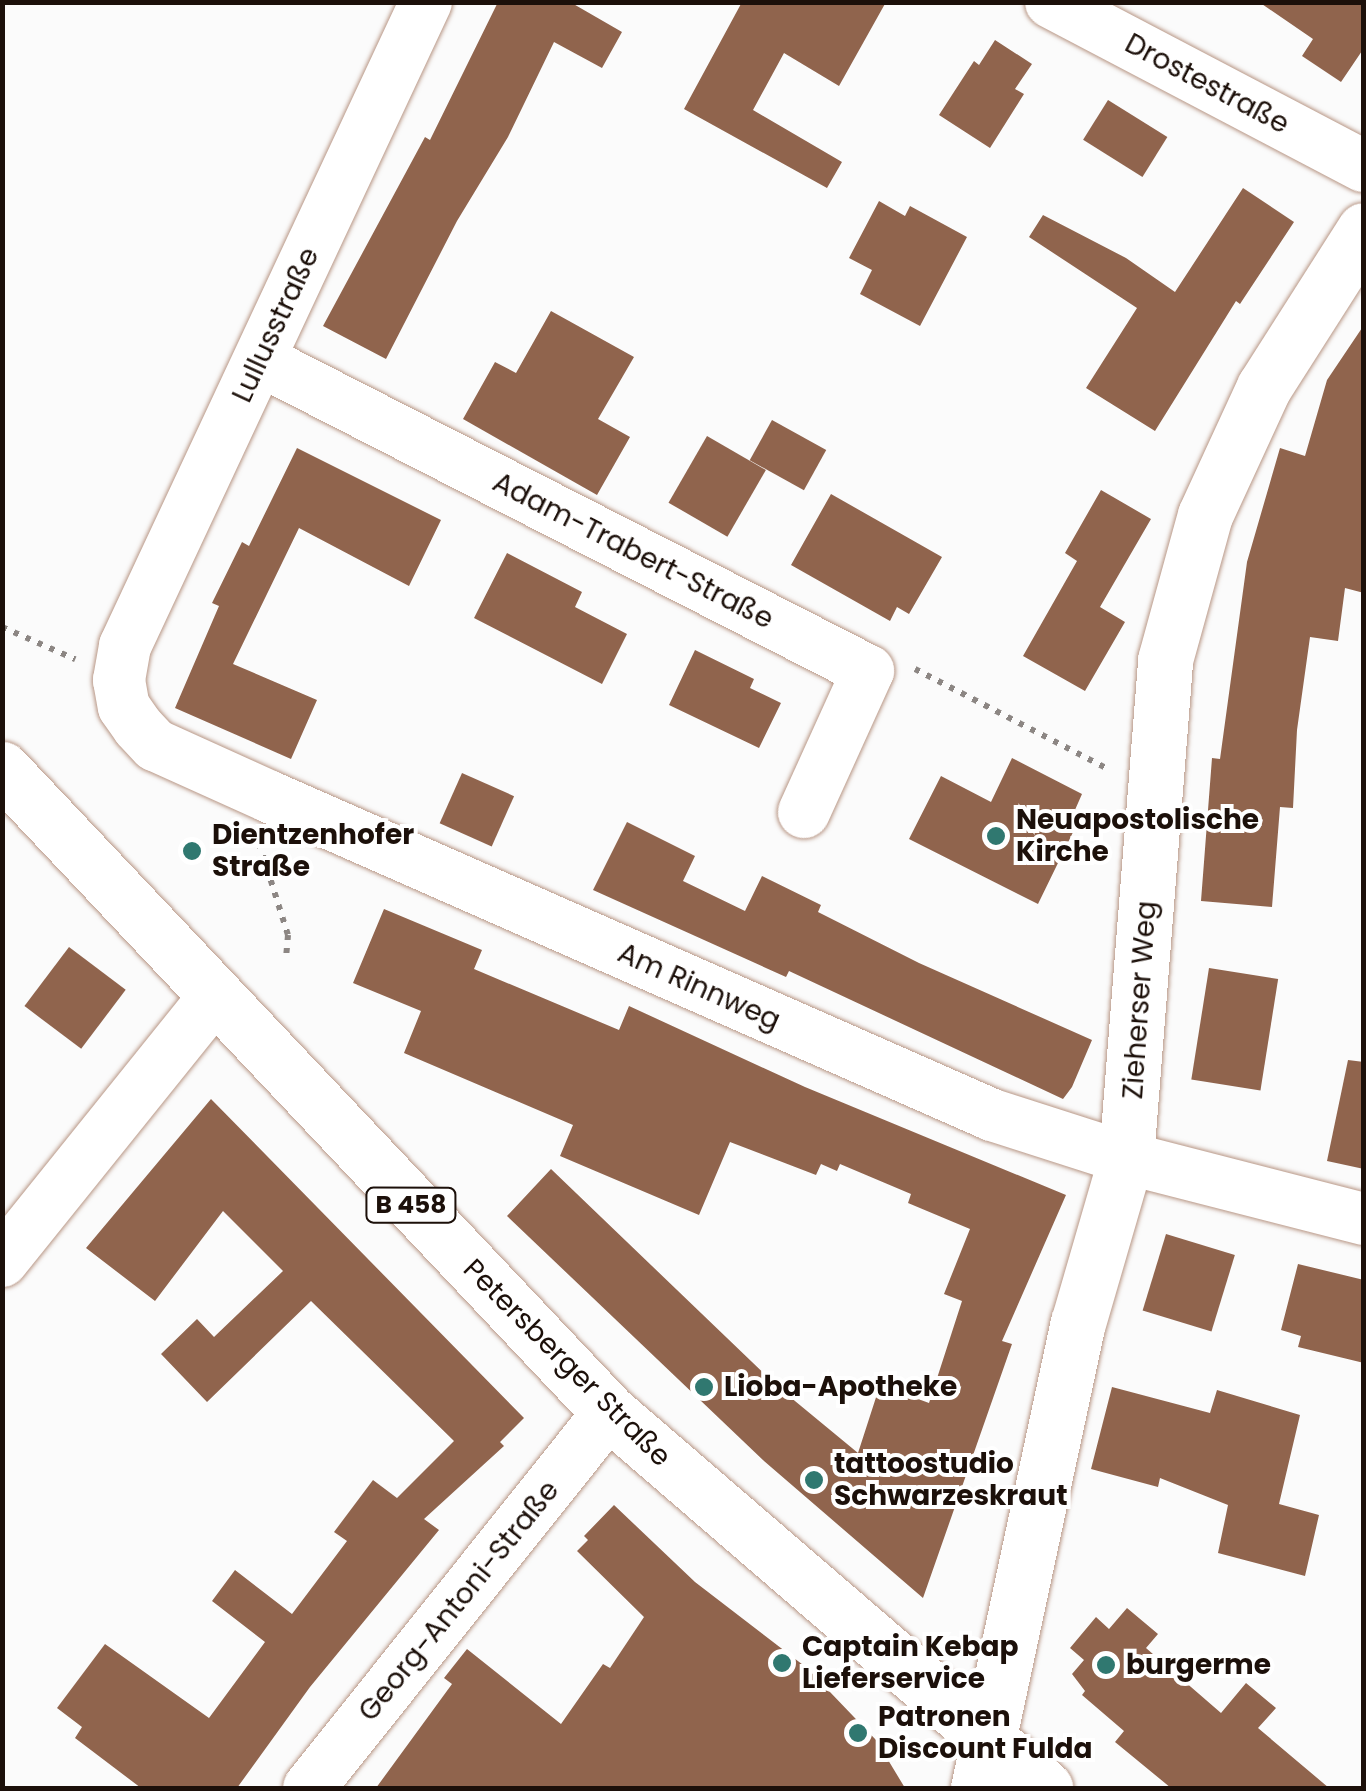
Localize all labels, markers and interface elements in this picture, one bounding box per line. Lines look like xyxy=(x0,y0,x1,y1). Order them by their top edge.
street label: Drostestraße xyxy=(1119,27,1295,141)
street label: Lullusstraße xyxy=(225,242,327,408)
street label: Adam-Trabert-Straße xyxy=(487,466,779,636)
place label: Neuapostolische Kirche xyxy=(1016,803,1259,869)
place label: Dientzenhofer Straße xyxy=(212,818,414,884)
marker: Neuapostolische Kirche xyxy=(985,825,1007,847)
marker: Dientzenhofer Straße xyxy=(181,840,203,862)
street label: Zieherser Weg xyxy=(1116,900,1164,1100)
street label: Am Rinnweg xyxy=(613,936,785,1038)
road number: B 458 xyxy=(364,1185,458,1225)
street label: Petersberger Straße xyxy=(456,1252,678,1474)
place label: Lioba-Apotheke xyxy=(724,1370,957,1404)
marker: Lioba-Apotheke xyxy=(693,1376,715,1398)
place label: tattoostudio Schwarzeskraut xyxy=(834,1447,1068,1513)
marker: tattoostudio Schwarzeskraut xyxy=(803,1469,825,1491)
street label: Georg-Antoni-Straße xyxy=(352,1474,566,1728)
place label: Captain Kebap Lieferservice xyxy=(802,1630,1019,1696)
place label: burgerme xyxy=(1126,1648,1271,1682)
marker: Captain Kebap Lieferservice xyxy=(771,1652,793,1674)
marker: burgerme xyxy=(1095,1654,1117,1676)
place label: Patronen Discount Fulda xyxy=(878,1700,1093,1766)
marker: Patronen Discount Fulda xyxy=(847,1722,869,1744)

